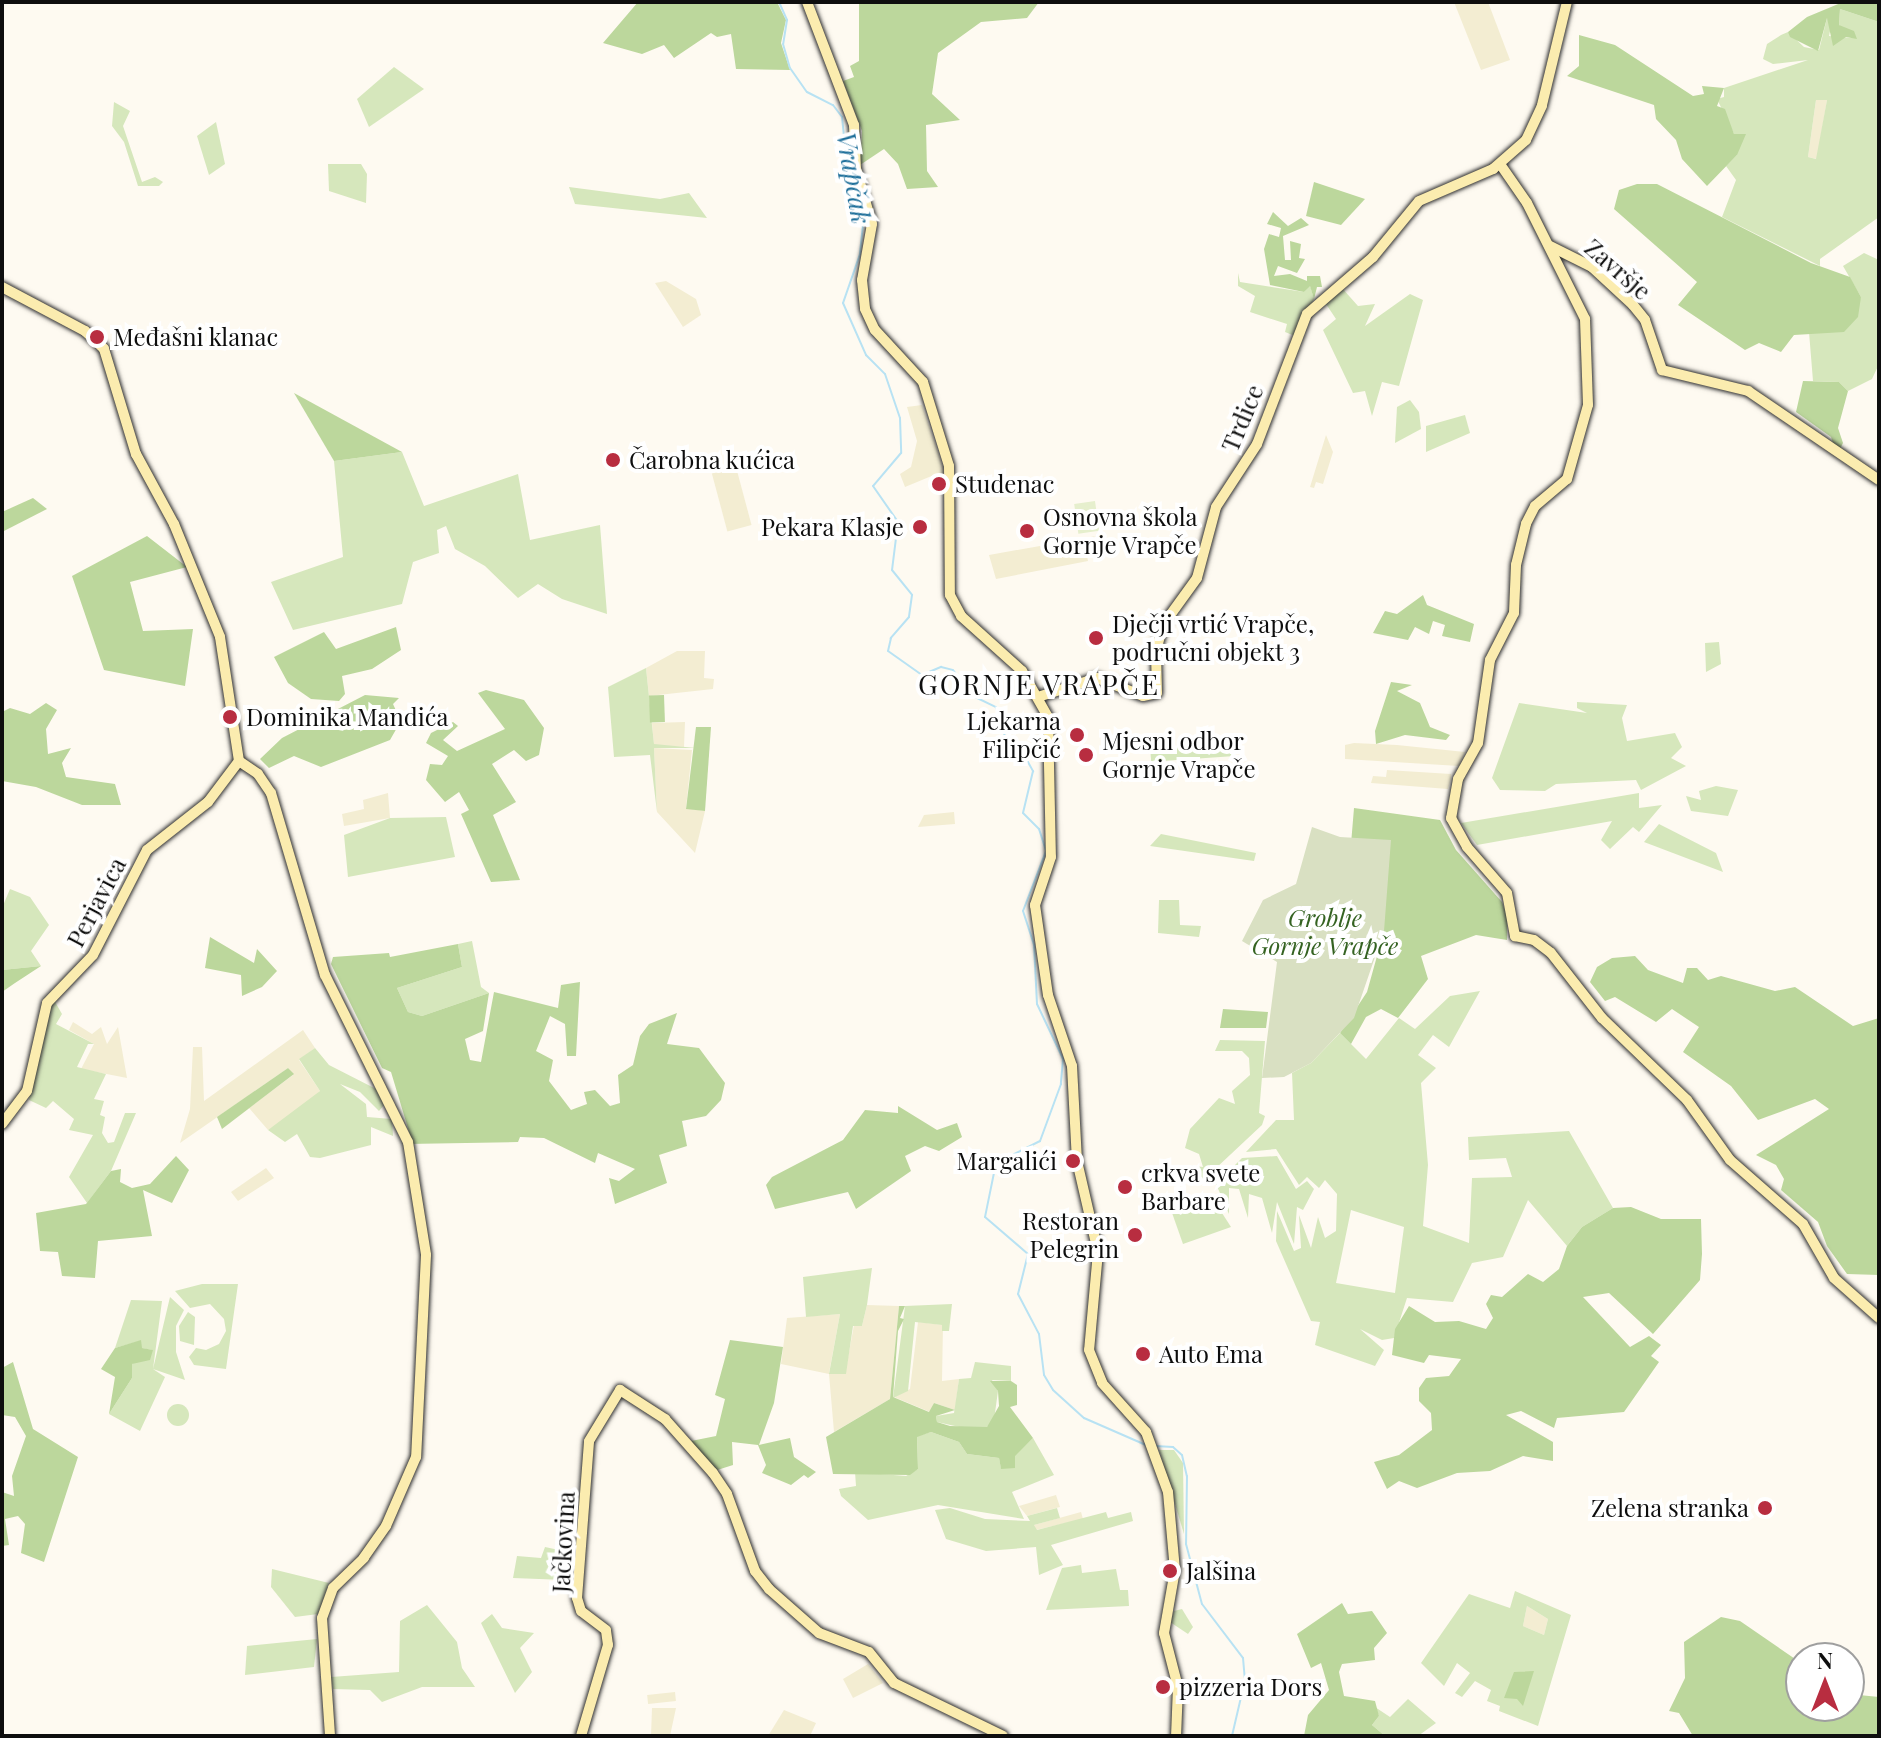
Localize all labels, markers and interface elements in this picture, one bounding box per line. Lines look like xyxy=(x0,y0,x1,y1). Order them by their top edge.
water label: Vrapčak xyxy=(831,130,877,226)
street label: Završje xyxy=(1579,233,1657,305)
place label: Međašni klanac xyxy=(113,323,279,351)
marker: Međašni klanac xyxy=(88,328,106,346)
street label: Trdice xyxy=(1215,380,1269,456)
place label: Čarobna kućica xyxy=(629,446,796,474)
marker: Čarobna kućica xyxy=(604,451,622,469)
place label: Studenac xyxy=(955,470,1054,498)
marker: Studenac xyxy=(930,475,948,493)
place label: Osnovna škola Gornje Vrapče xyxy=(1043,503,1198,559)
place label: Pekara Klasje xyxy=(761,513,904,541)
marker: Pekara Klasje xyxy=(911,518,929,536)
marker: Osnovna škola Gornje Vrapče xyxy=(1018,522,1036,540)
place label: Dječji vrtić Vrapče, područni objekt 3 xyxy=(1112,610,1316,666)
marker: Dječji vrtić Vrapče, područni objekt 3 xyxy=(1087,629,1105,647)
district label: GORNJE VRAPČE xyxy=(918,667,1160,701)
place label: Dominika Mandića xyxy=(246,703,449,731)
place label: Ljekarna Filipčić xyxy=(966,707,1061,763)
marker: Dominika Mandića xyxy=(221,708,239,726)
marker: Ljekarna Filipčić xyxy=(1068,726,1086,744)
place label: Mjesni odbor Gornje Vrapče xyxy=(1102,727,1256,783)
marker: Mjesni odbor Gornje Vrapče xyxy=(1077,746,1095,764)
street label: Perjavica xyxy=(60,852,132,952)
park label: Groblje Gornje Vrapče xyxy=(1252,904,1398,960)
place label: Margalići xyxy=(957,1147,1057,1175)
marker: Margalići xyxy=(1064,1152,1082,1170)
place label: crkva svete Barbare xyxy=(1141,1159,1261,1215)
marker: crkva svete Barbare xyxy=(1116,1178,1134,1196)
place label: Restoran Pelegrin xyxy=(1022,1207,1119,1263)
marker: Restoran Pelegrin xyxy=(1126,1226,1144,1244)
place label: Auto Ema xyxy=(1159,1340,1263,1368)
marker: Auto Ema xyxy=(1134,1345,1152,1363)
street label: Jačkovina xyxy=(546,1491,580,1593)
place label: Zelena stranka xyxy=(1591,1494,1749,1522)
marker: Zelena stranka xyxy=(1756,1499,1774,1517)
place label: Jalšina xyxy=(1186,1557,1256,1585)
marker: Jalšina xyxy=(1161,1562,1179,1580)
north arrow xyxy=(1785,1642,1865,1722)
text: N xyxy=(1817,1645,1833,1675)
place label: pizzeria Dors xyxy=(1179,1673,1323,1701)
marker: pizzeria Dors xyxy=(1154,1678,1172,1696)

